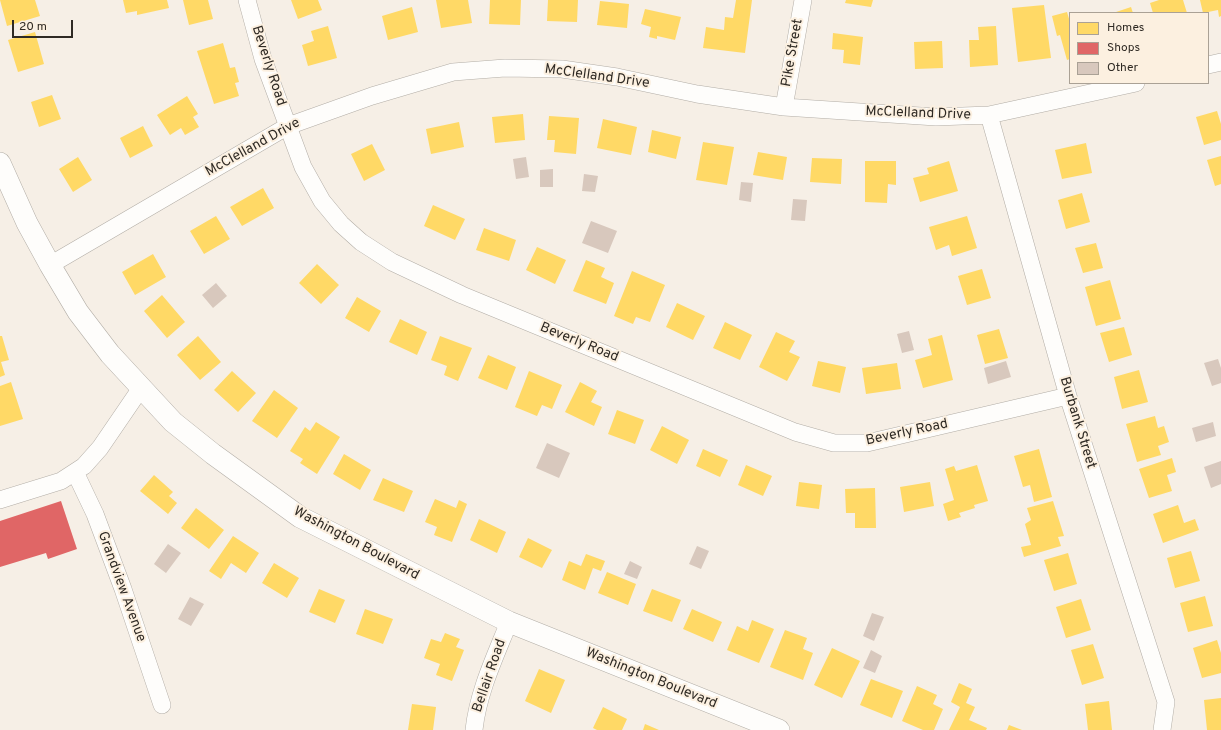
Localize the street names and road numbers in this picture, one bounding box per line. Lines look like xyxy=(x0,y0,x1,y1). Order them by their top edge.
street label: Pike Street xyxy=(779,18,807,88)
street label: Beverly Road xyxy=(247,24,289,108)
street label: McClelland Drive xyxy=(544,61,650,93)
street label: McClelland Drive xyxy=(865,104,971,124)
street label: McClelland Drive xyxy=(203,115,303,181)
street label: Beverly Road xyxy=(537,320,621,366)
street label: Burbank Street xyxy=(1055,375,1099,471)
street label: Beverly Road xyxy=(864,416,950,450)
street label: Washington Boulevard xyxy=(290,504,422,584)
street label: Grandview Avenue xyxy=(93,529,149,645)
street label: Bellair Road xyxy=(470,637,510,715)
street label: Washington Boulevard xyxy=(583,645,719,713)

